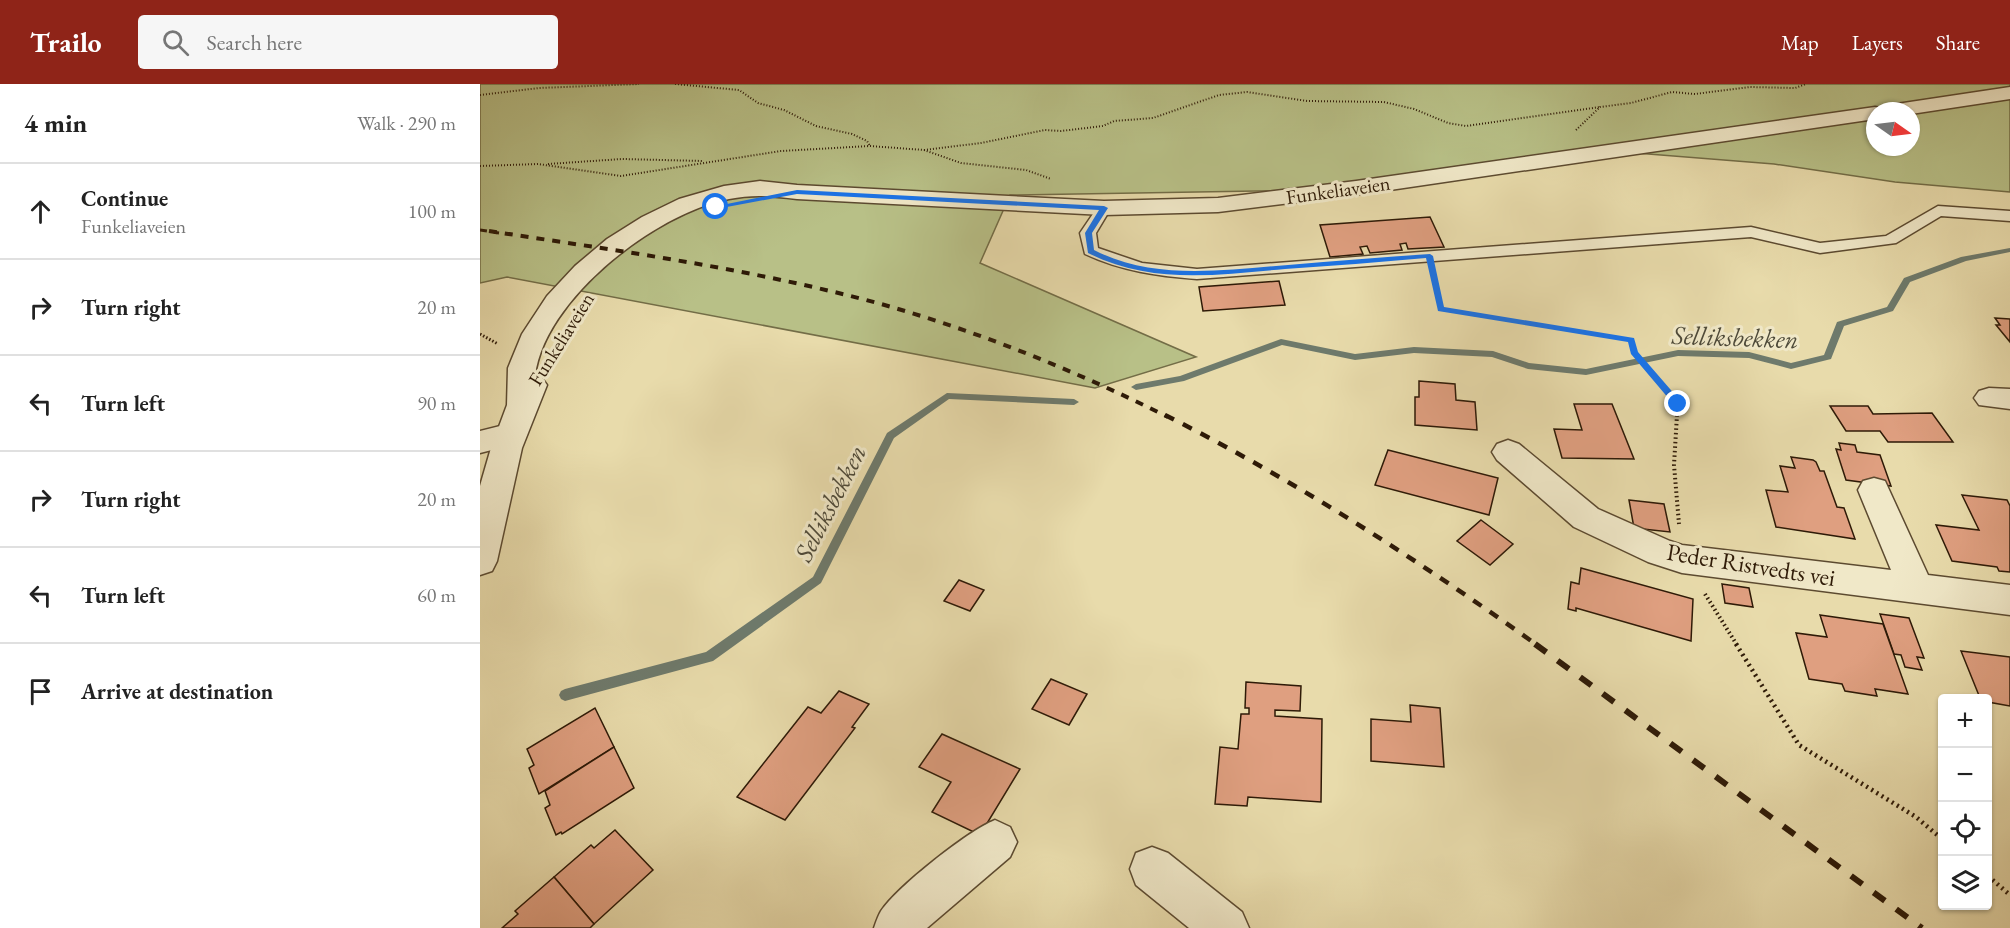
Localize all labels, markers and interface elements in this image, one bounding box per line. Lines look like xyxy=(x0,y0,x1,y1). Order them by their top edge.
search box xyxy=(138,15,558,69)
text: Trailo xyxy=(30,24,102,60)
icon: search xyxy=(159,26,192,59)
text: Search here xyxy=(207,28,302,57)
text: Map xyxy=(1781,29,1819,56)
text: Layers xyxy=(1852,29,1903,56)
text: Share xyxy=(1936,29,1980,56)
north arrow xyxy=(1866,102,1920,156)
text: 4 min xyxy=(24,106,87,140)
text: Walk · 290 m xyxy=(357,110,456,136)
street label: Funkeliaveien xyxy=(1284,170,1392,210)
text: Continue xyxy=(81,184,168,213)
route start xyxy=(702,193,728,219)
icon: ahead xyxy=(24,195,57,228)
text: 100 m xyxy=(408,198,456,224)
text: Funkeliaveien xyxy=(81,213,186,239)
street label: Funkeliaveien xyxy=(522,287,600,390)
icon: right xyxy=(24,291,57,324)
text: Turn right xyxy=(81,293,180,322)
text: 20 m xyxy=(417,294,456,320)
water label: Selliksbekken xyxy=(1670,318,1799,356)
icon: left xyxy=(24,387,57,420)
text: Turn left xyxy=(81,389,165,418)
text: 90 m xyxy=(417,390,456,416)
route end xyxy=(1664,390,1690,416)
water label: Selliksbekken xyxy=(786,439,874,568)
icon: right xyxy=(24,483,57,516)
text: Turn right xyxy=(81,485,180,514)
text: 20 m xyxy=(417,486,456,512)
street label: Peder Ristvedts vei xyxy=(1665,536,1838,593)
icon: left xyxy=(24,579,57,612)
text: Turn left xyxy=(81,581,165,610)
text: 60 m xyxy=(417,582,456,608)
icon: arrive xyxy=(24,675,57,708)
text: Arrive at destination xyxy=(81,677,273,706)
map controls xyxy=(1938,694,1992,910)
button: + xyxy=(1938,694,1992,748)
button: − xyxy=(1938,748,1992,802)
button: locate xyxy=(1938,802,1992,856)
button: layers xyxy=(1938,856,1992,910)

